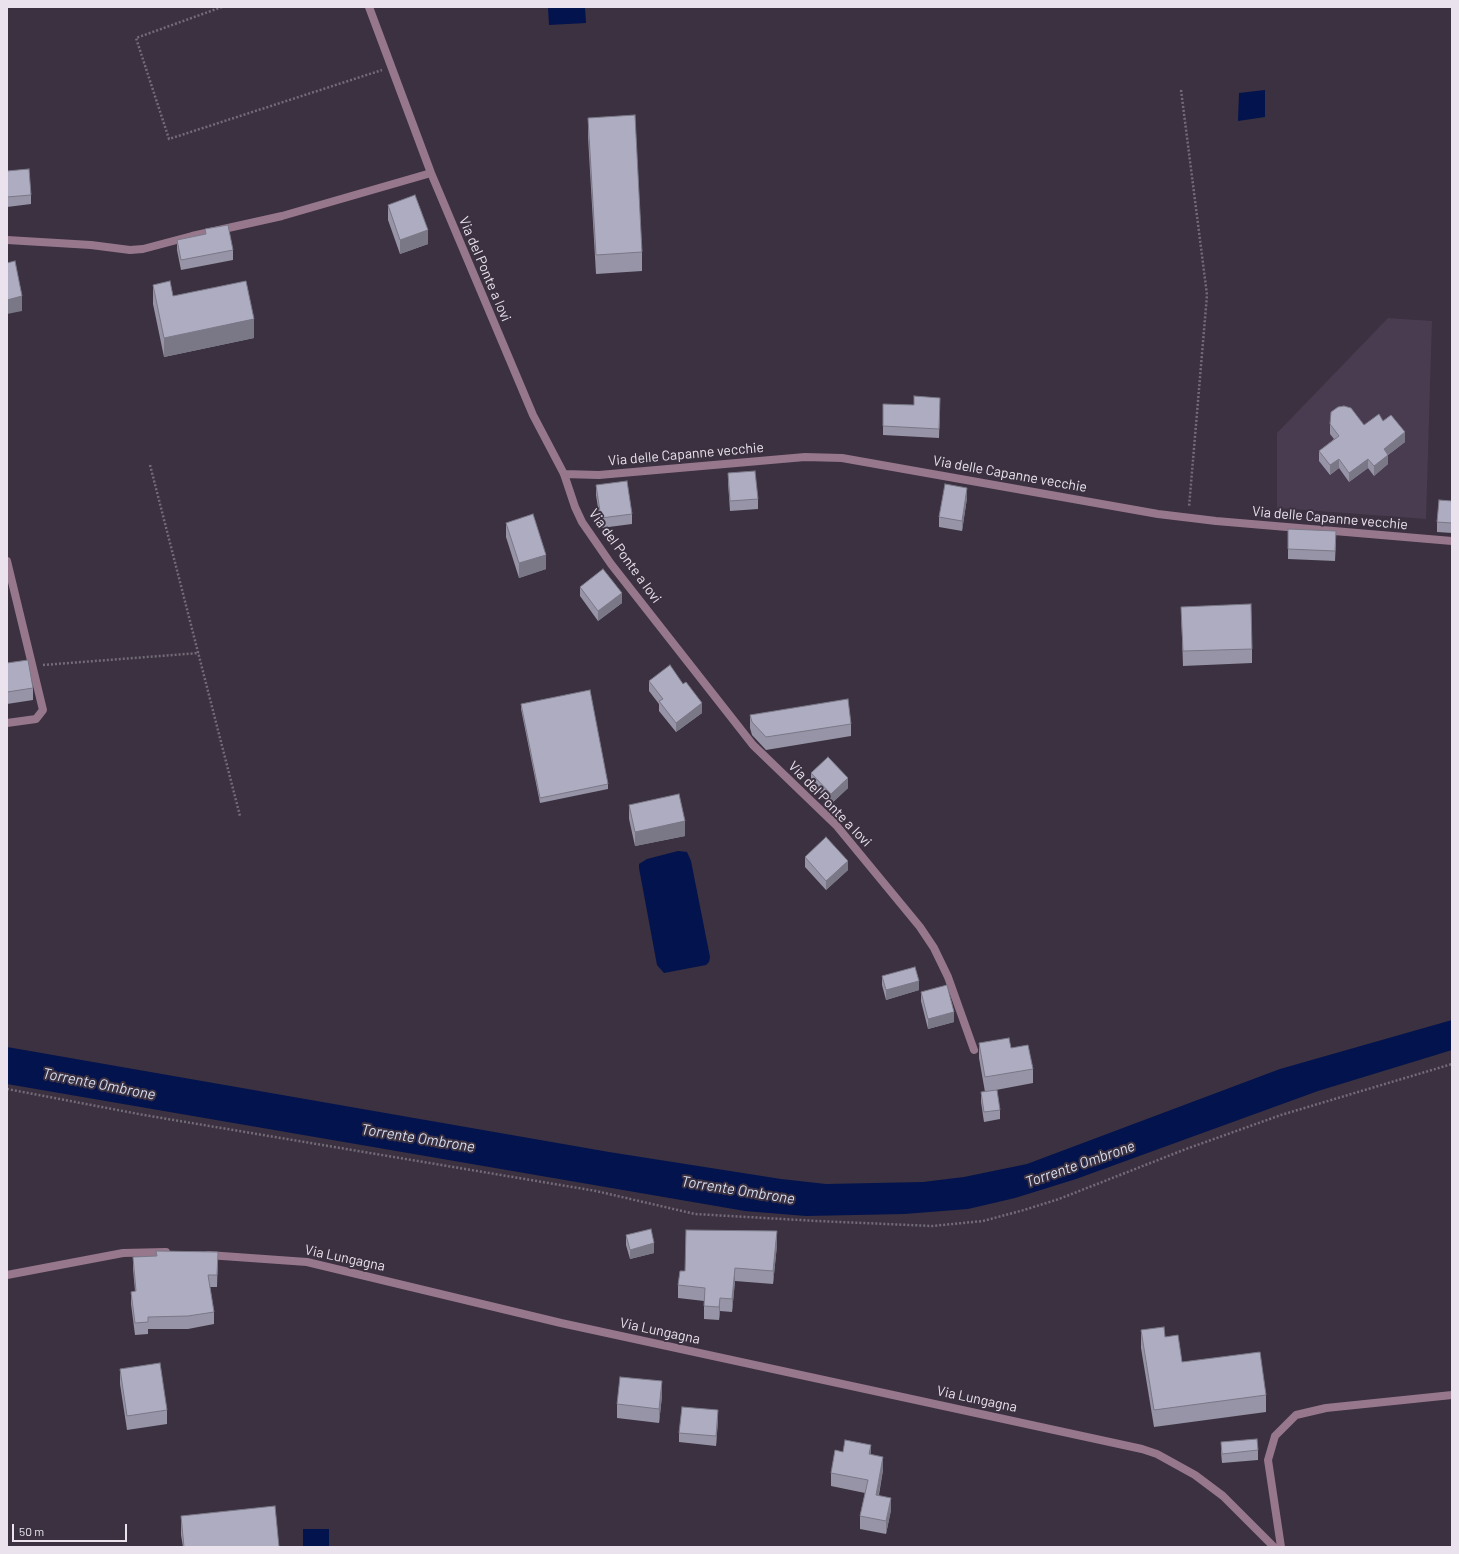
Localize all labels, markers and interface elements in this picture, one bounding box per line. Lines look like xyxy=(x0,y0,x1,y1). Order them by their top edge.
street label: Via del Ponte a Iovi xyxy=(455,214,515,324)
street label: Via delle Capanne vecchie xyxy=(607,439,765,469)
street label: Via delle Capanne vecchie xyxy=(932,452,1088,496)
street label: Via delle Capanne vecchie xyxy=(1251,503,1409,533)
street label: Via del Ponte a Iovi xyxy=(585,506,665,606)
street label: Via del Ponte a Iovi xyxy=(785,758,875,850)
water label: Torrente Ombrone xyxy=(41,1064,157,1104)
water label: Torrente Ombrone xyxy=(360,1120,476,1156)
water label: Torrente Ombrone xyxy=(1023,1137,1137,1191)
water label: Torrente Ombrone xyxy=(680,1172,796,1208)
street label: Via Lungagna xyxy=(303,1241,387,1275)
street label: Via Lungagna xyxy=(618,1314,702,1348)
street label: Via Lungagna xyxy=(935,1382,1019,1416)
scale bar xyxy=(14,1516,129,1542)
text: 50 m xyxy=(19,1524,44,1538)

